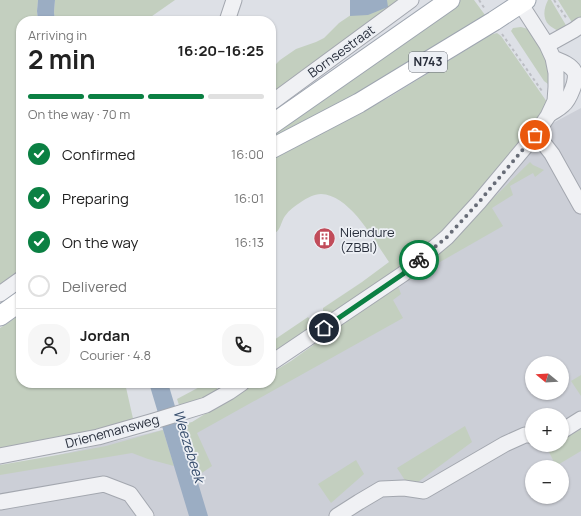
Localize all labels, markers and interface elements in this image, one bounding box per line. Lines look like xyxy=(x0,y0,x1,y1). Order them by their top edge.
street label: Bornsestraat xyxy=(304,21,378,81)
text: Arriving in xyxy=(28,26,87,44)
text: 16:20–16:25 xyxy=(177,40,264,61)
text: 2 min xyxy=(28,41,96,77)
road number: N743 xyxy=(409,52,447,72)
text: On the way · 70 m xyxy=(28,105,130,123)
pin xyxy=(518,118,552,152)
icon: bag xyxy=(524,124,546,146)
icon: check xyxy=(28,143,50,165)
text: Confirmed xyxy=(62,144,135,165)
text: 16:00 xyxy=(231,145,264,163)
icon: check xyxy=(28,187,50,209)
text: Preparing xyxy=(62,188,129,209)
text: 16:01 xyxy=(234,189,264,207)
place label: Niendure (ZBBI) xyxy=(340,223,395,256)
building icon: Niendure (ZBBI) xyxy=(311,226,337,252)
icon: check xyxy=(28,231,50,253)
text: On the way xyxy=(62,232,138,253)
text: 16:13 xyxy=(235,233,264,251)
courier xyxy=(399,240,439,280)
icon: bike xyxy=(408,249,430,271)
text: Delivered xyxy=(62,276,127,297)
pin xyxy=(307,311,341,345)
icon: home xyxy=(313,317,335,339)
button: person xyxy=(28,324,70,366)
button: phone xyxy=(222,324,264,366)
text: Jordan xyxy=(80,325,130,346)
text: Courier · 4.8 xyxy=(80,346,151,364)
north arrow xyxy=(525,356,569,400)
map controls xyxy=(525,356,569,504)
water label: Weezebeek xyxy=(169,407,210,487)
button: + xyxy=(525,408,569,452)
street label: Drienemansweg xyxy=(63,410,161,452)
button: − xyxy=(525,460,569,504)

